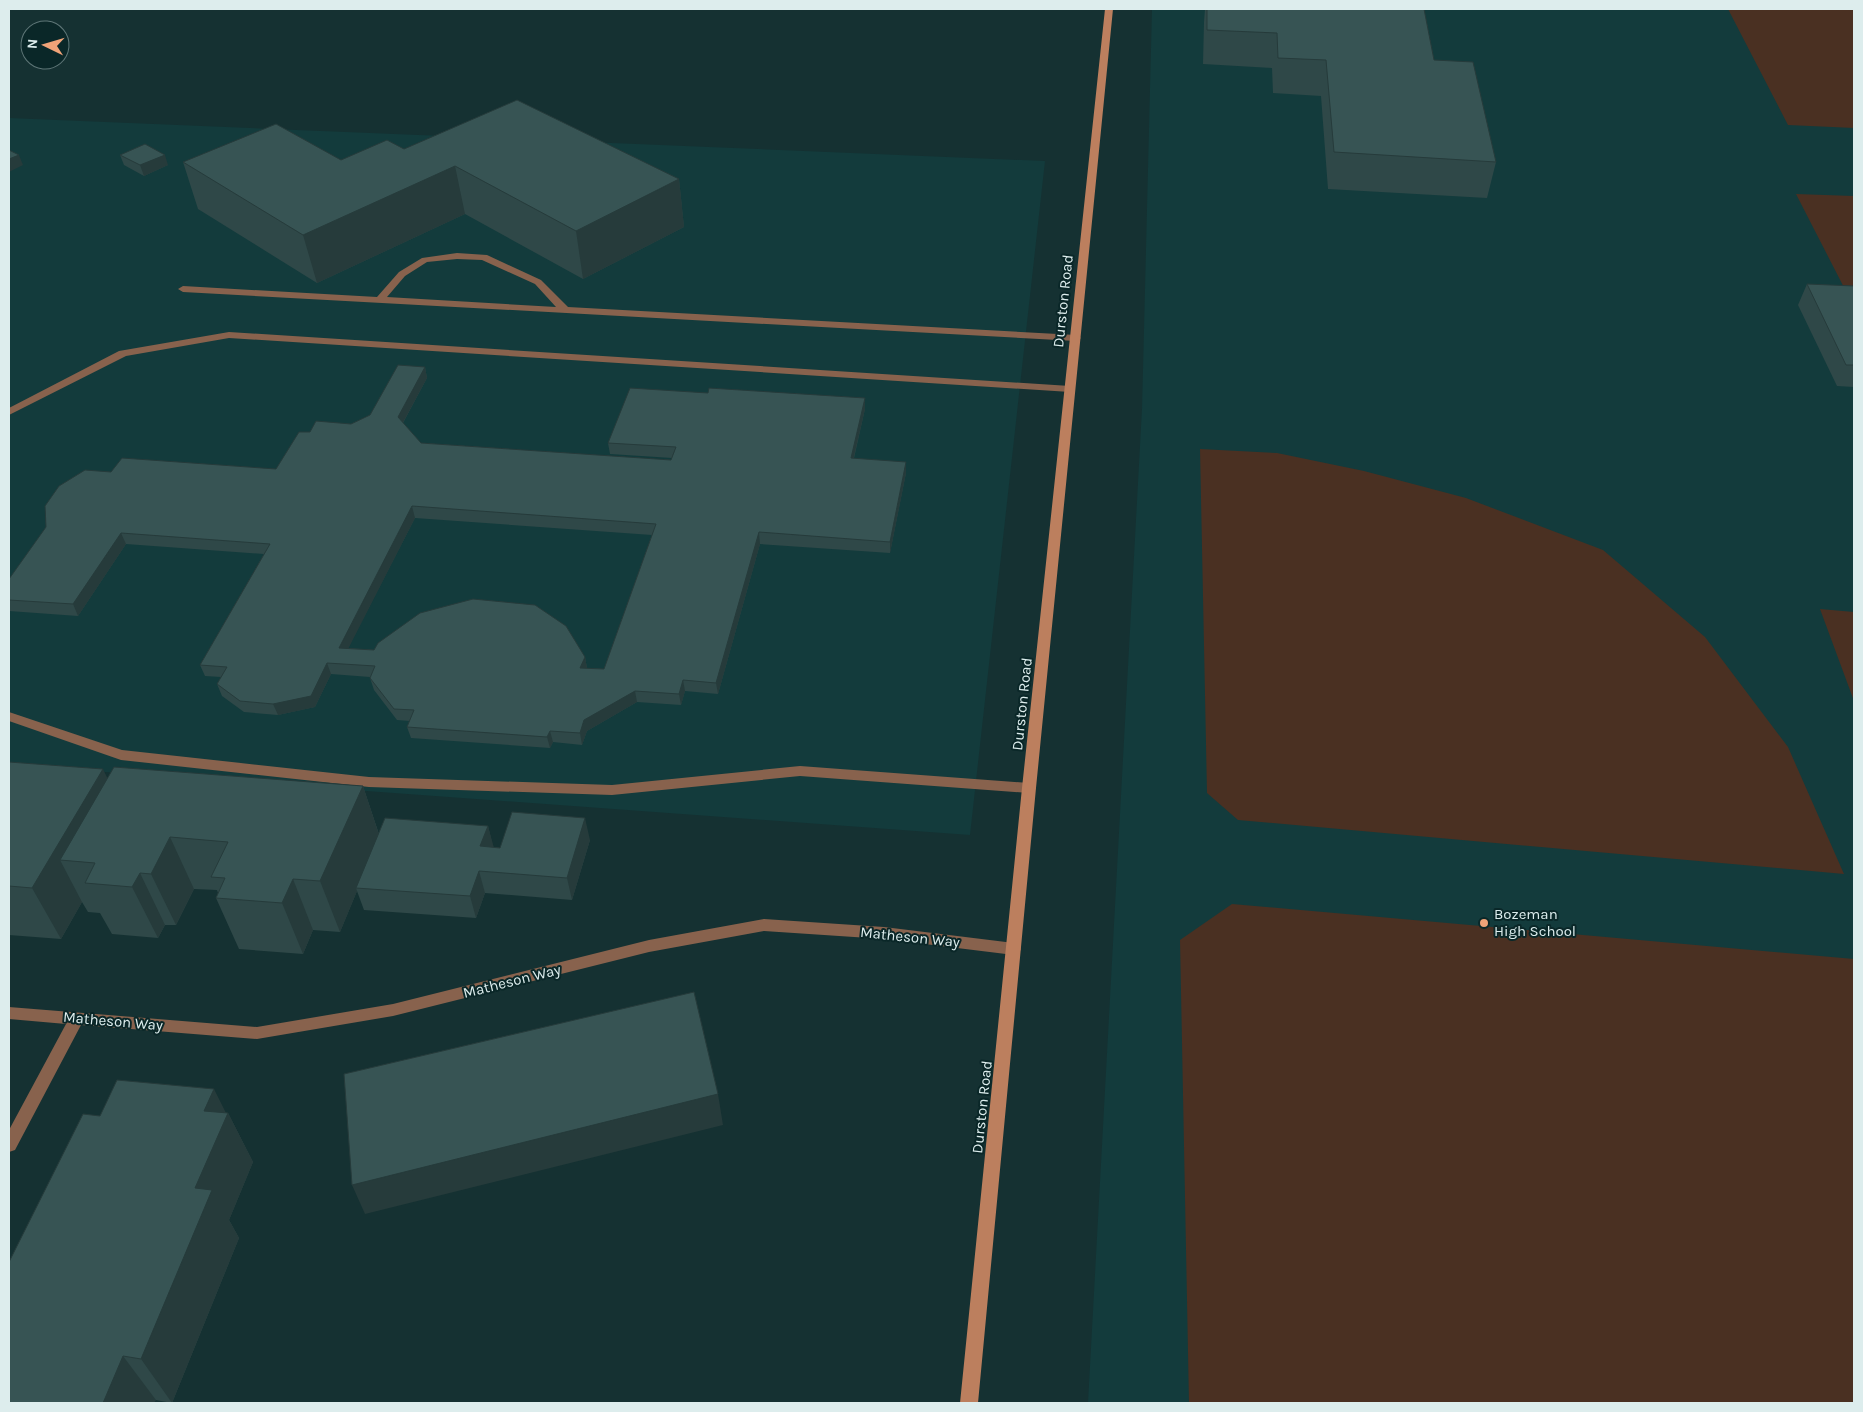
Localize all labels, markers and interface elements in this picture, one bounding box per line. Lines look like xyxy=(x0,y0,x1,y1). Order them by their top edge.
north arrow xyxy=(20,20,70,70)
text: N xyxy=(24,38,41,50)
street label: Durston Road xyxy=(1049,254,1077,348)
street label: Durston Road xyxy=(1008,657,1036,751)
place label: Bozeman High School xyxy=(1494,905,1576,940)
marker: Bozeman High School xyxy=(1478,917,1490,929)
street label: Matheson Way xyxy=(859,923,961,951)
street label: Matheson Way xyxy=(461,960,563,1002)
street label: Matheson Way xyxy=(62,1008,164,1034)
street label: Durston Road xyxy=(968,1060,996,1154)

